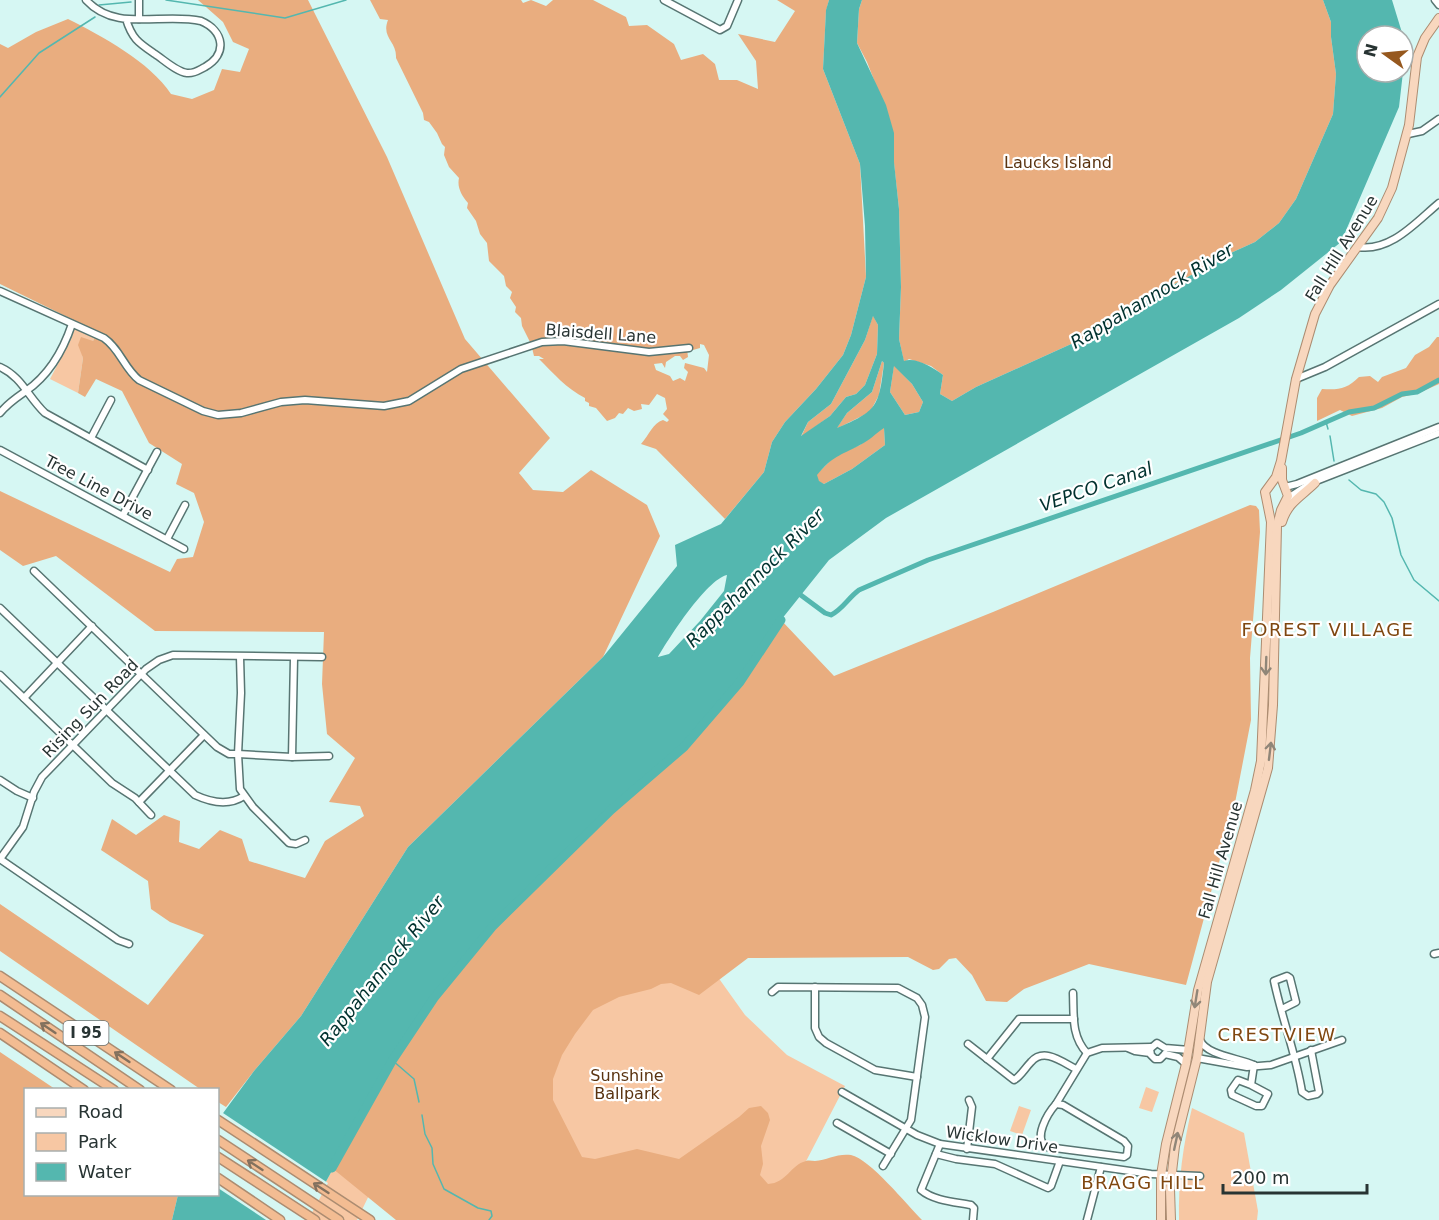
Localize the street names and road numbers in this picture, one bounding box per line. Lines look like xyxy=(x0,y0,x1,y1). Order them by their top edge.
street label: Fall Hill Avenue xyxy=(1301,192,1382,305)
street label: Blaisdell Lane xyxy=(545,320,657,347)
street label: Tree Line Drive xyxy=(41,451,156,524)
street label: Rising Sun Road xyxy=(39,655,142,761)
street label: Fall Hill Avenue xyxy=(1195,799,1246,921)
road number: I 95 xyxy=(64,1021,109,1045)
street label: Wicklow Drive xyxy=(945,1122,1059,1157)

